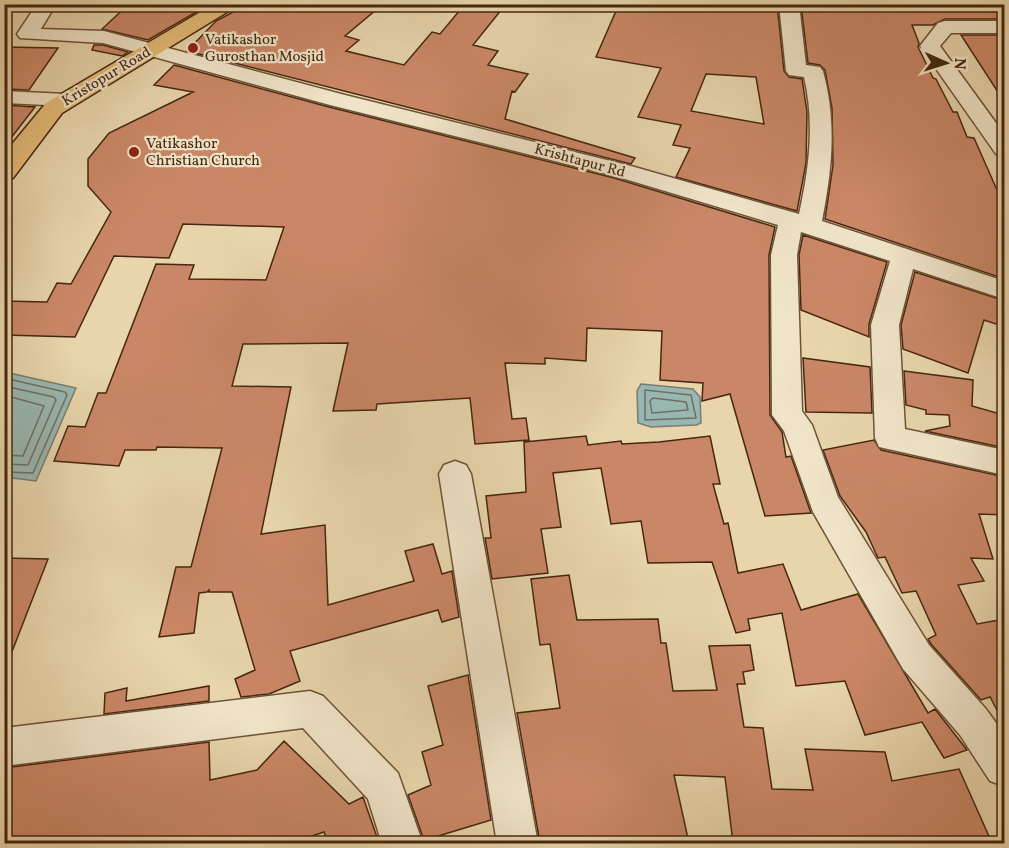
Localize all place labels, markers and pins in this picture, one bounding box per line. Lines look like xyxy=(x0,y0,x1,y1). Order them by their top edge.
place label: Vatikashor Gurosthan Mosjid xyxy=(205,30,324,68)
marker: Vatikashor Gurosthan Mosjid xyxy=(186,41,200,55)
place label: Vatikashor Christian Church xyxy=(146,134,260,172)
marker: Vatikashor Christian Church xyxy=(127,145,141,159)

